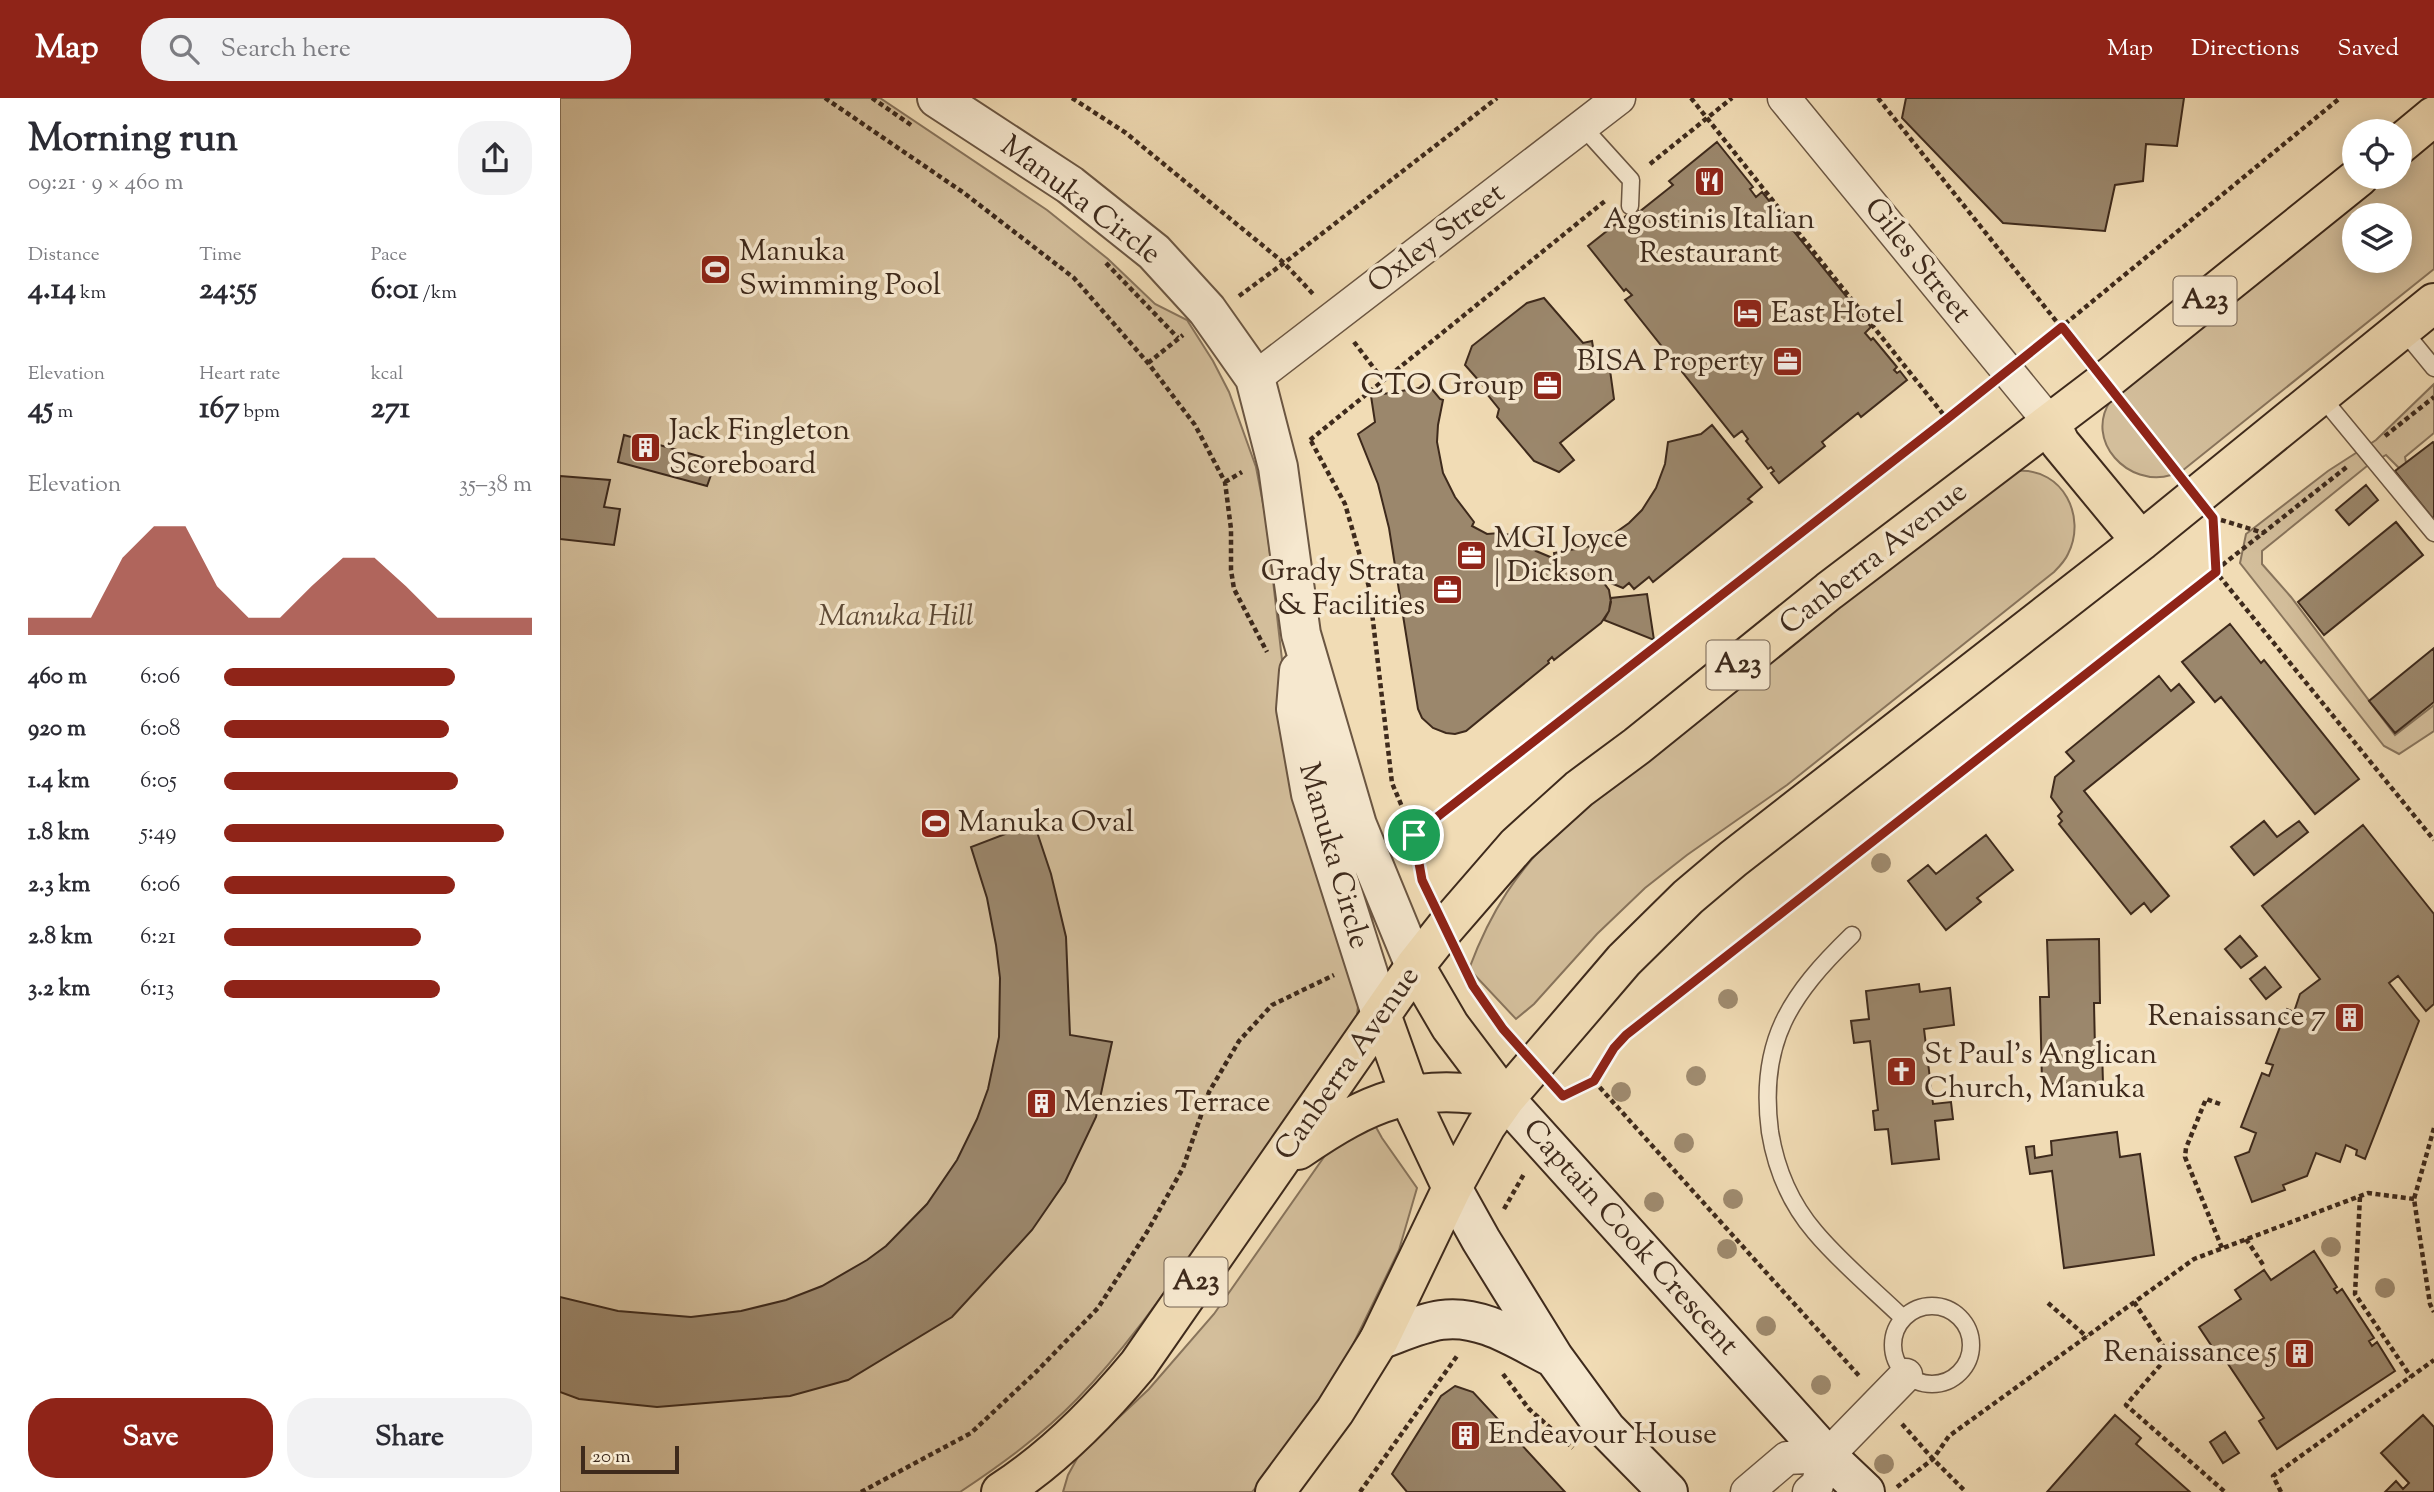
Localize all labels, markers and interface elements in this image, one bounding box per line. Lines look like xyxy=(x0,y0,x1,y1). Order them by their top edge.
search box xyxy=(141,18,631,81)
text: Map xyxy=(35,25,99,73)
icon: search xyxy=(165,30,203,68)
text: Search here xyxy=(221,31,351,68)
text: Map xyxy=(2107,32,2153,66)
text: Directions xyxy=(2191,32,2299,66)
text: Saved xyxy=(2337,32,2399,66)
text: Morning run xyxy=(28,114,238,168)
map controls xyxy=(2342,119,2412,273)
button: locate xyxy=(2342,119,2412,189)
button: share xyxy=(458,121,532,195)
street label: Manuka Circle xyxy=(991,126,1169,276)
restaurant icon: Agostinis Italian Restaurant xyxy=(1692,165,1726,199)
text: 09:21 · 9 × 460 m xyxy=(28,167,184,200)
street label: Oxley Street xyxy=(1359,173,1515,305)
street label: Giles Street xyxy=(1853,189,1981,333)
place label: Agostinis Italian Restaurant xyxy=(1603,199,1815,276)
button: layers xyxy=(2342,203,2412,273)
place label: Manuka Swimming Pool xyxy=(739,231,941,308)
text: Distance xyxy=(28,242,100,269)
text: Time xyxy=(199,242,242,269)
text: Pace xyxy=(371,242,407,269)
sports icon: Manuka Swimming Pool xyxy=(699,252,733,286)
text: 4.14 xyxy=(28,269,76,312)
text: 24:55 xyxy=(199,269,257,312)
text: 6:01 xyxy=(371,269,419,312)
road number: A23 xyxy=(2174,276,2236,326)
text: km xyxy=(76,280,106,307)
text: /km xyxy=(419,280,457,307)
place label: East Hotel xyxy=(1771,293,1904,336)
hotel icon: East Hotel xyxy=(1731,297,1765,331)
place label: BISA Property xyxy=(1577,341,1764,384)
office icon: BISA Property xyxy=(1770,345,1804,379)
text: Elevation xyxy=(28,361,105,388)
text: Heart rate xyxy=(199,361,280,388)
text: kcal xyxy=(371,361,403,388)
place label: CTO Group xyxy=(1361,365,1524,408)
office icon: CTO Group xyxy=(1530,369,1564,403)
text: 45 xyxy=(28,388,53,431)
text: 167 xyxy=(199,388,239,431)
text: 271 xyxy=(371,388,410,431)
text: m xyxy=(53,399,73,426)
text: bpm xyxy=(239,399,280,426)
place label: Jack Fingleton Scoreboard xyxy=(667,410,851,487)
building icon: Jack Fingleton Scoreboard xyxy=(629,431,663,465)
text: Elevation xyxy=(28,469,121,502)
text: 35–38 m xyxy=(459,469,532,502)
street label: Canberra Avenue xyxy=(1771,472,1977,646)
place label: MGI Joyce | Dickson xyxy=(1494,518,1628,595)
office icon: MGI Joyce | Dickson xyxy=(1454,539,1488,573)
place label: Grady Strata & Facilities xyxy=(1261,551,1425,628)
office icon: Grady Strata & Facilities xyxy=(1431,572,1465,606)
park label: Manuka Hill xyxy=(818,596,974,639)
road number: A23 xyxy=(1706,640,1770,690)
text: 460 m xyxy=(28,661,87,694)
text: 6:06 xyxy=(140,661,181,694)
text: 920 m xyxy=(28,713,86,746)
text: 6:08 xyxy=(140,713,181,746)
street label: Manuka Circle xyxy=(1286,758,1380,954)
text: 1.4 km xyxy=(28,765,90,798)
text: 6:05 xyxy=(140,765,177,798)
place label: Manuka Oval xyxy=(958,802,1134,845)
pin xyxy=(1384,805,1444,865)
sports icon: Manuka Oval xyxy=(918,806,952,840)
icon: arrive xyxy=(1395,816,1433,854)
text: 1.8 km xyxy=(28,817,90,850)
text: 5:49 xyxy=(140,817,176,850)
text: 2.3 km xyxy=(28,869,90,902)
text: 6:06 xyxy=(140,869,181,902)
text: 2.8 km xyxy=(28,921,93,954)
text: 6:21 xyxy=(140,921,176,954)
street label: Canberra Avenue xyxy=(1265,958,1431,1170)
text: 3.2 km xyxy=(28,973,90,1006)
text: 6:13 xyxy=(140,973,174,1006)
place label: Renaissance 7 xyxy=(2147,996,2326,1039)
building icon: Renaissance 7 xyxy=(2332,1000,2366,1034)
place label: St Paul's Anglican Church, Manuka xyxy=(1924,1034,2158,1111)
church icon: St Paul's Anglican Church, Manuka xyxy=(1884,1055,1918,1089)
place label: Menzies Terrace xyxy=(1064,1082,1271,1125)
building icon: Menzies Terrace xyxy=(1024,1086,1058,1120)
street label: Captain Cook Crescent xyxy=(1512,1110,1748,1366)
road number: A23 xyxy=(1164,1258,1228,1306)
place label: Renaissance 5 xyxy=(2103,1332,2277,1375)
building icon: Renaissance 5 xyxy=(2283,1336,2317,1370)
button: Save xyxy=(28,1398,273,1478)
button: Share xyxy=(287,1398,532,1478)
place label: Endeavour House xyxy=(1488,1414,1717,1457)
building icon: Endeavour House xyxy=(1448,1418,1482,1452)
scale bar xyxy=(581,1443,679,1475)
text: 20 m xyxy=(592,1444,631,1471)

